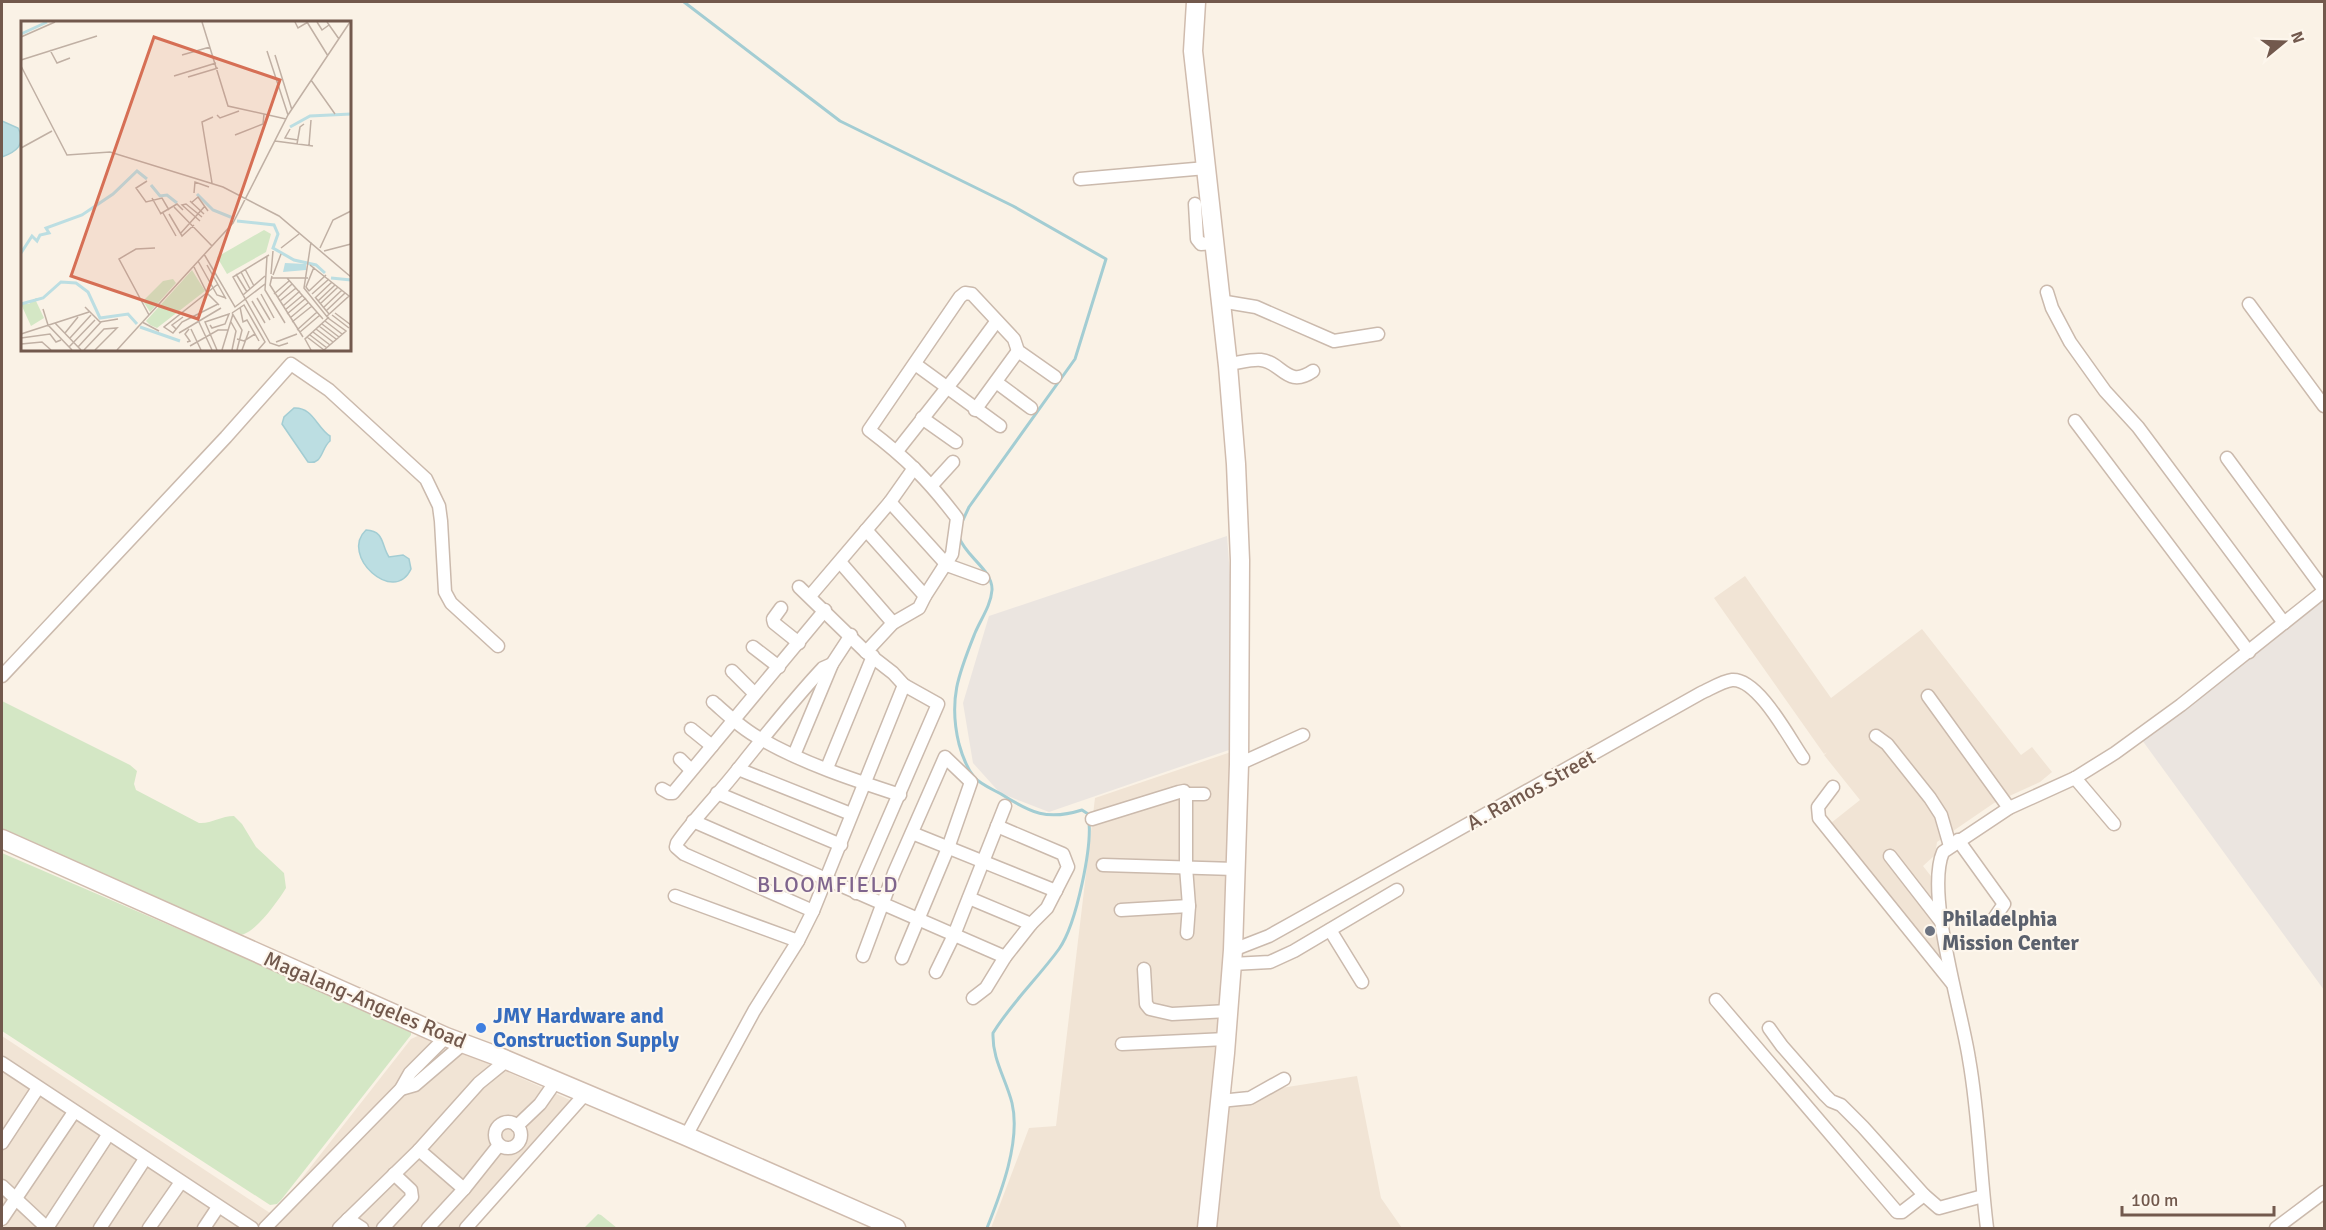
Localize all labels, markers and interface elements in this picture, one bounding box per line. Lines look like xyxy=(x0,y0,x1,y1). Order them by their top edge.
north arrow xyxy=(2254,12,2314,72)
inset map xyxy=(21,21,351,351)
text: N xyxy=(2286,29,2309,46)
street label: A. Ramos Street xyxy=(1462,744,1600,836)
district label: BLOOMFIELD xyxy=(757,871,899,898)
place label: Philadelphia Mission Center xyxy=(1942,906,2080,956)
marker: Philadelphia Mission Center xyxy=(1923,924,1937,938)
street label: Magalang-Angeles Road xyxy=(260,946,470,1054)
place label: JMY Hardware and Construction Supply xyxy=(493,1003,679,1053)
marker: JMY Hardware and Construction Supply xyxy=(474,1021,488,1035)
scale bar xyxy=(2122,1179,2274,1217)
text: 100 m xyxy=(2131,1189,2178,1211)

